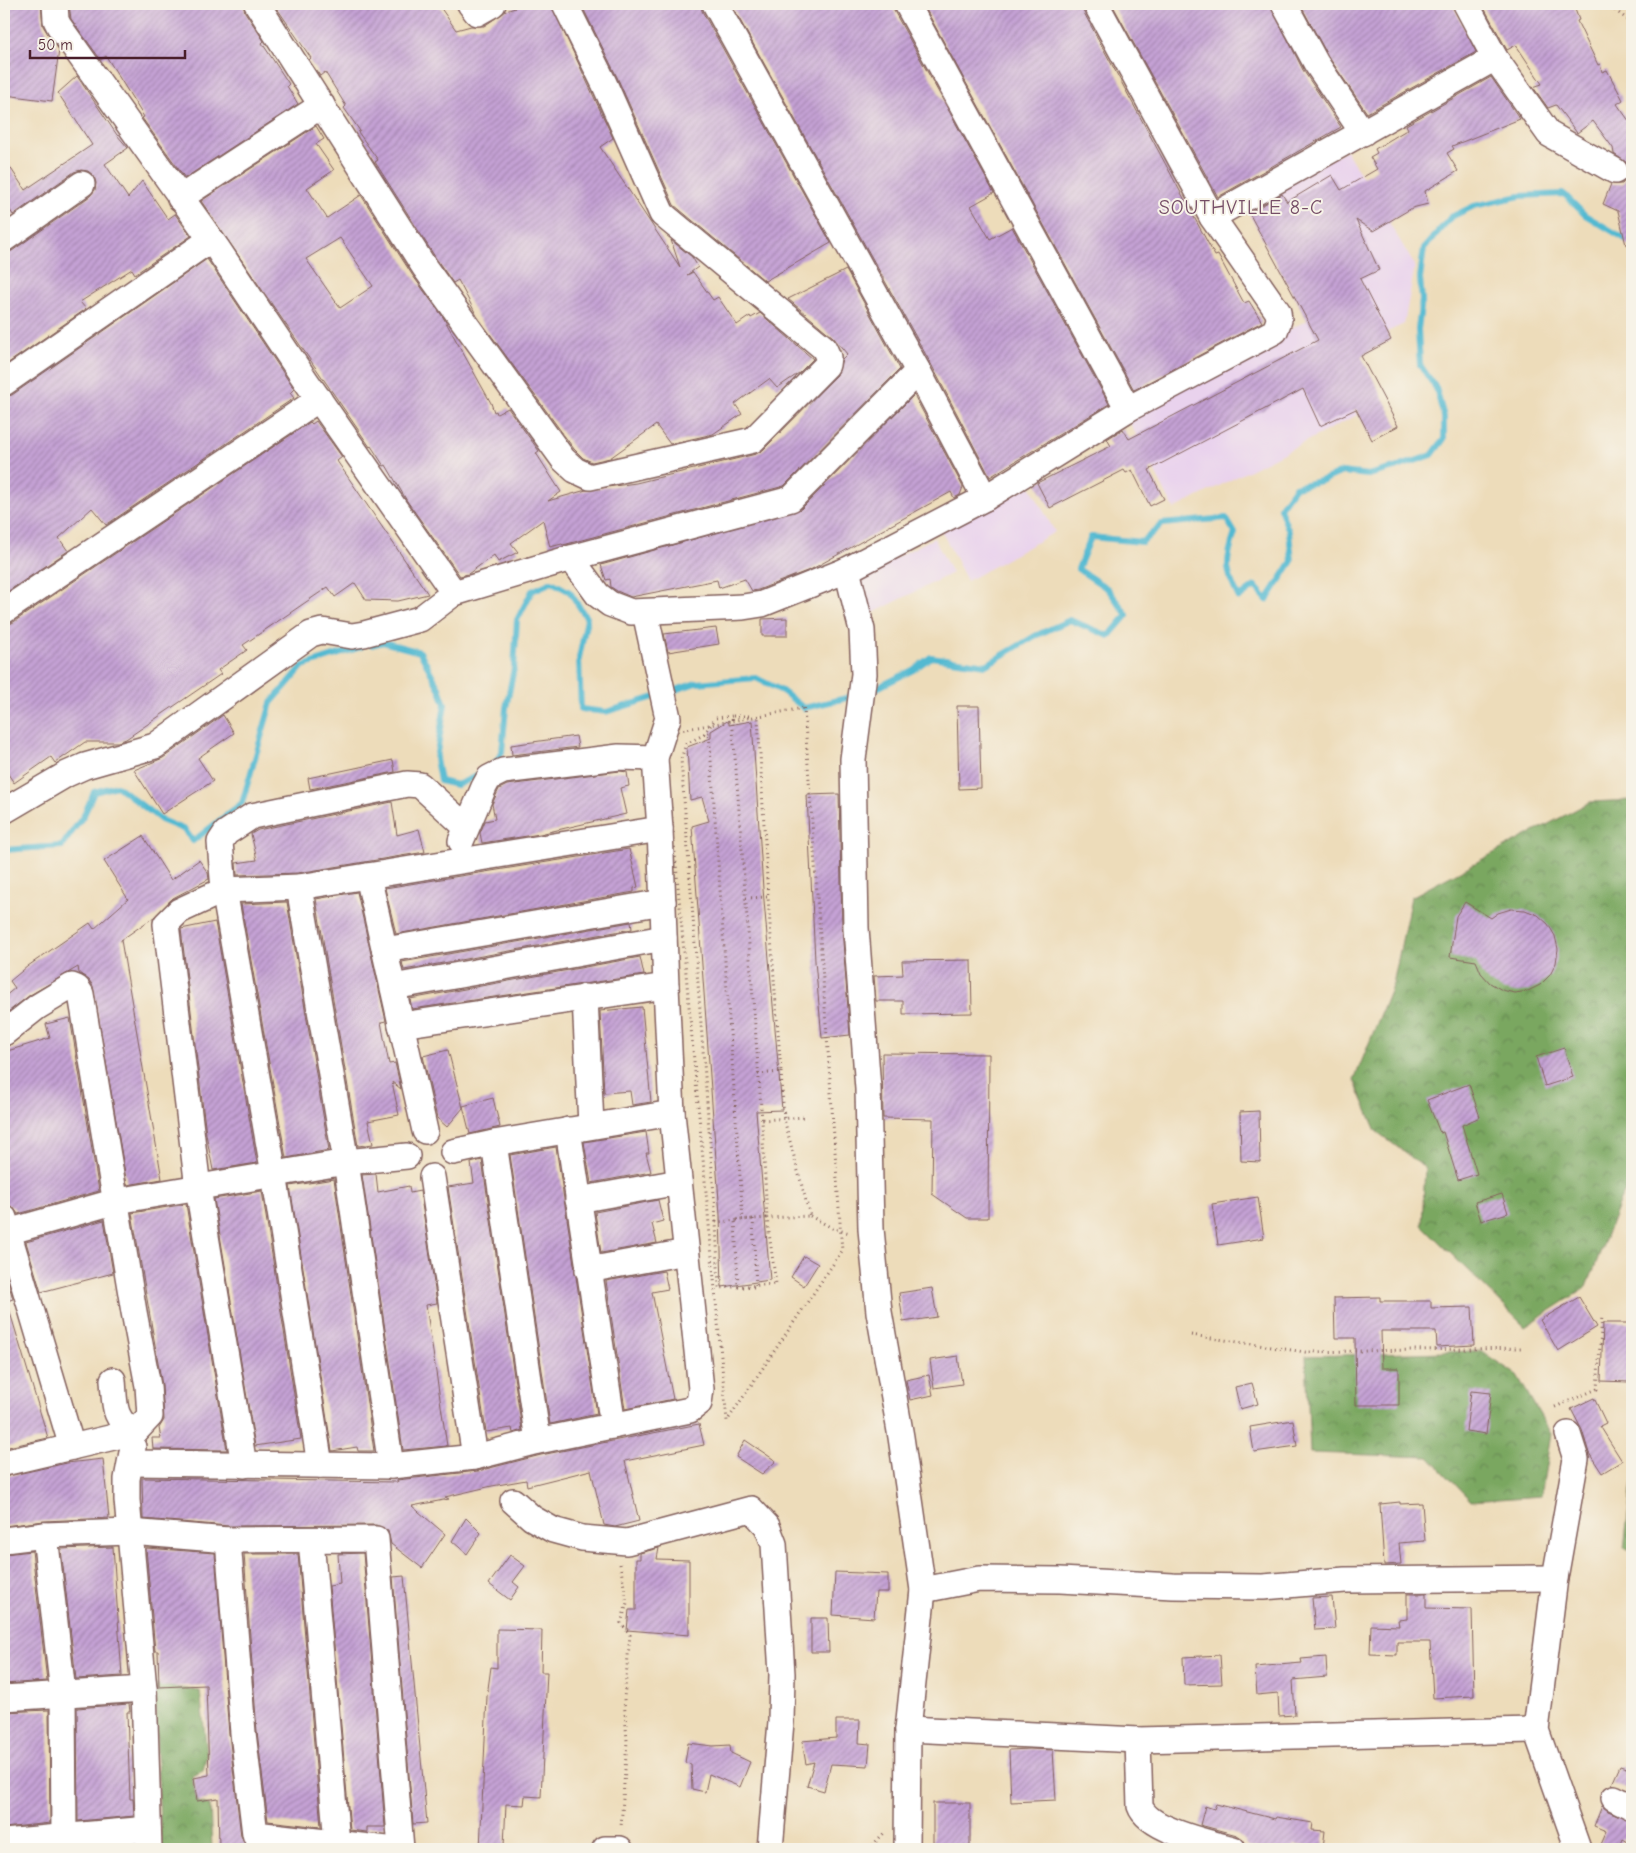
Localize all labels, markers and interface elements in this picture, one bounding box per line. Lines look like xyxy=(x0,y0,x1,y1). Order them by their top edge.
scale bar xyxy=(30,28,185,60)
text: 50 m xyxy=(38,36,73,54)
district label: SOUTHVILLE 8-C xyxy=(1159,196,1323,219)

